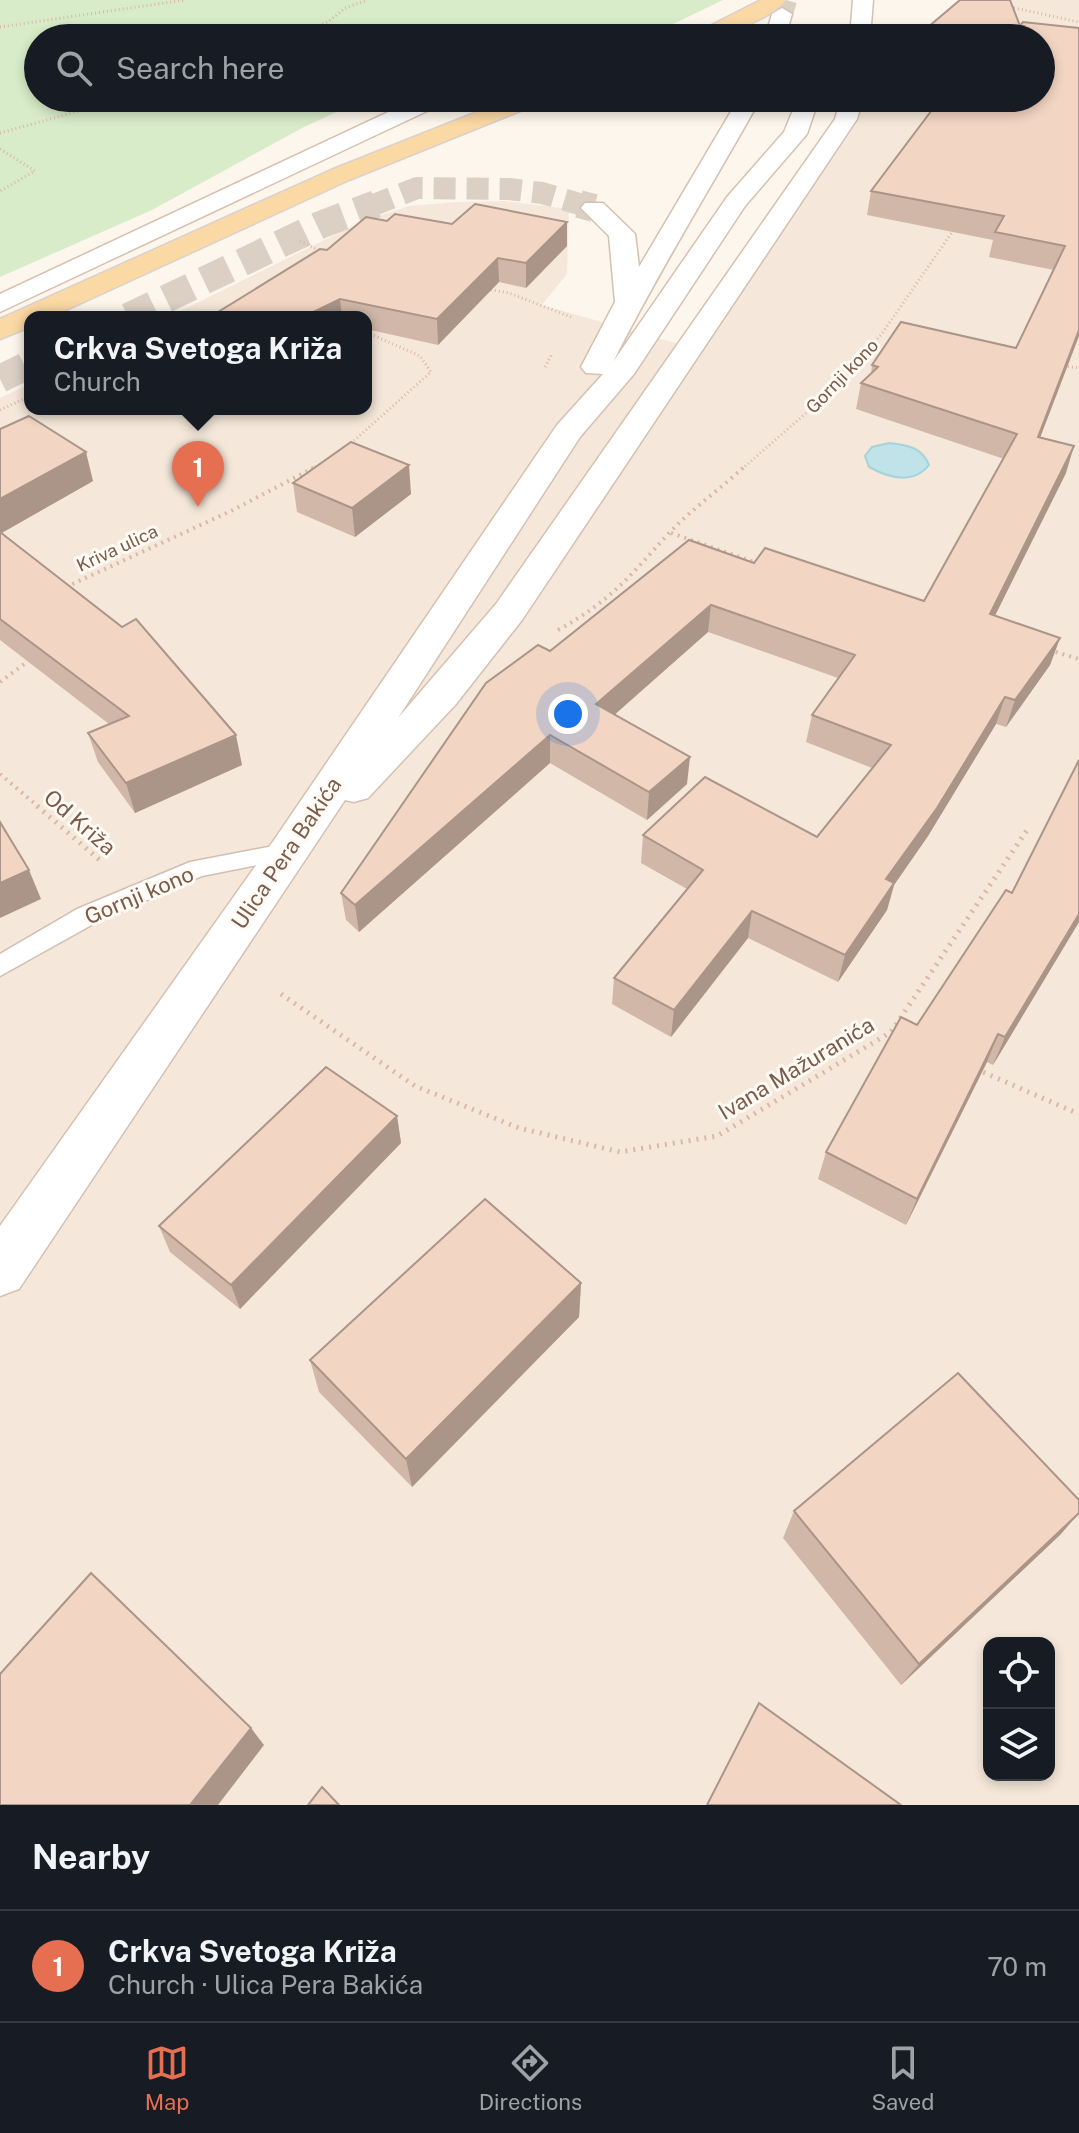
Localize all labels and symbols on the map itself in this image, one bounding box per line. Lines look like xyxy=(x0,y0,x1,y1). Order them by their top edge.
street label: Gornji kono xyxy=(801,335,883,417)
pin: 1 xyxy=(172,441,224,507)
street label: Kriva ulica xyxy=(73,520,161,576)
your location xyxy=(548,694,588,734)
street label: Ulica Pera Bakića xyxy=(226,772,346,934)
street label: Od Križa xyxy=(39,784,121,860)
street label: Gornji kono xyxy=(81,860,197,930)
street label: Ivana Mažuranića xyxy=(713,1011,879,1125)

